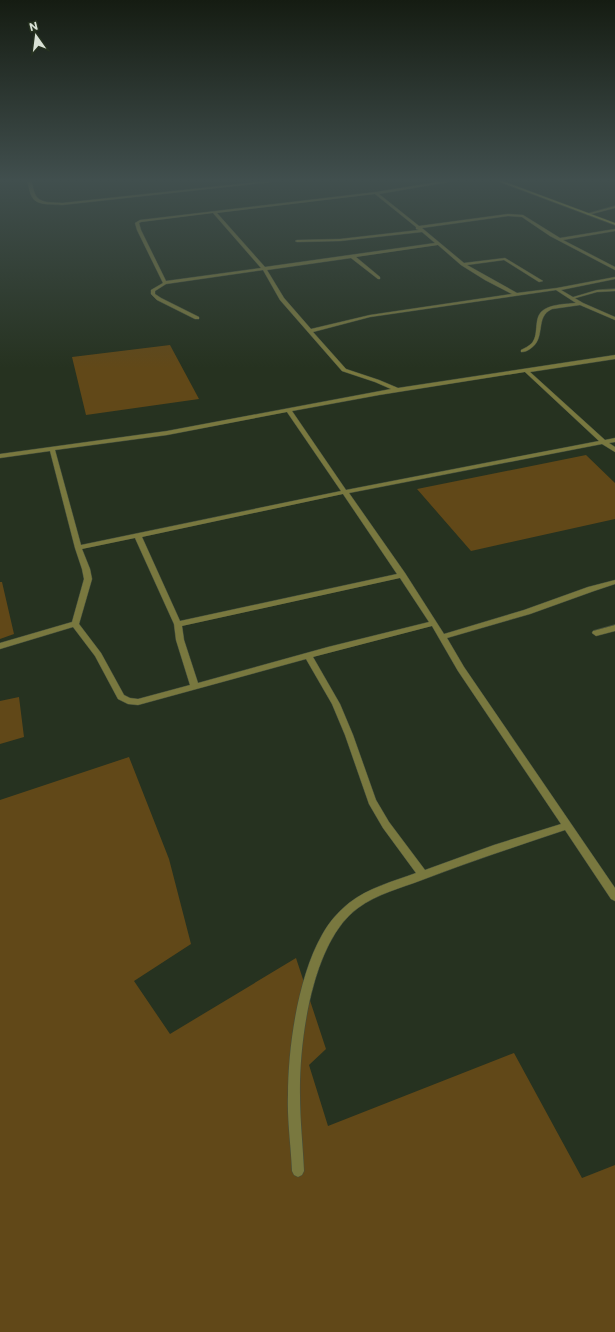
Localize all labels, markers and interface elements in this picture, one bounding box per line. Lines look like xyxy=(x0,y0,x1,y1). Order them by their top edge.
north arrow xyxy=(16,16,56,56)
text: N xyxy=(28,19,39,33)

